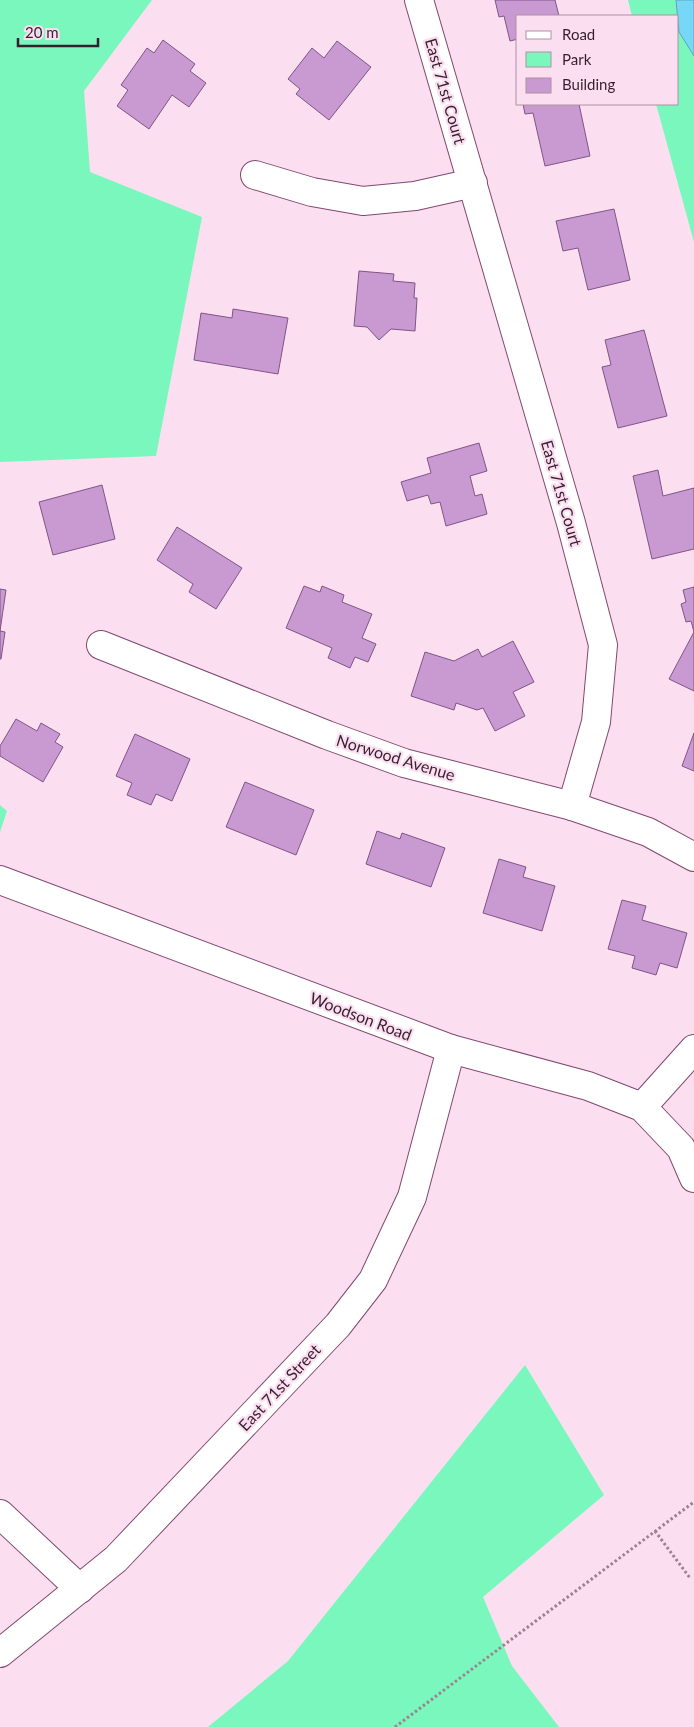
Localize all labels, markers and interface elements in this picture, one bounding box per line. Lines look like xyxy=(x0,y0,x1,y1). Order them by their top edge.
scale bar xyxy=(18,15,98,47)
legend xyxy=(516,15,679,105)
text: 20 m xyxy=(25,23,59,41)
text: Road xyxy=(562,25,595,43)
street label: East 71st Court xyxy=(422,36,470,146)
text: Park xyxy=(562,50,592,68)
text: Building xyxy=(562,75,615,93)
street label: East 71st Court xyxy=(538,438,586,548)
street label: Norwood Avenue xyxy=(334,730,458,784)
street label: Woodson Road xyxy=(308,988,414,1044)
street label: East 71st Street xyxy=(234,1340,324,1434)

